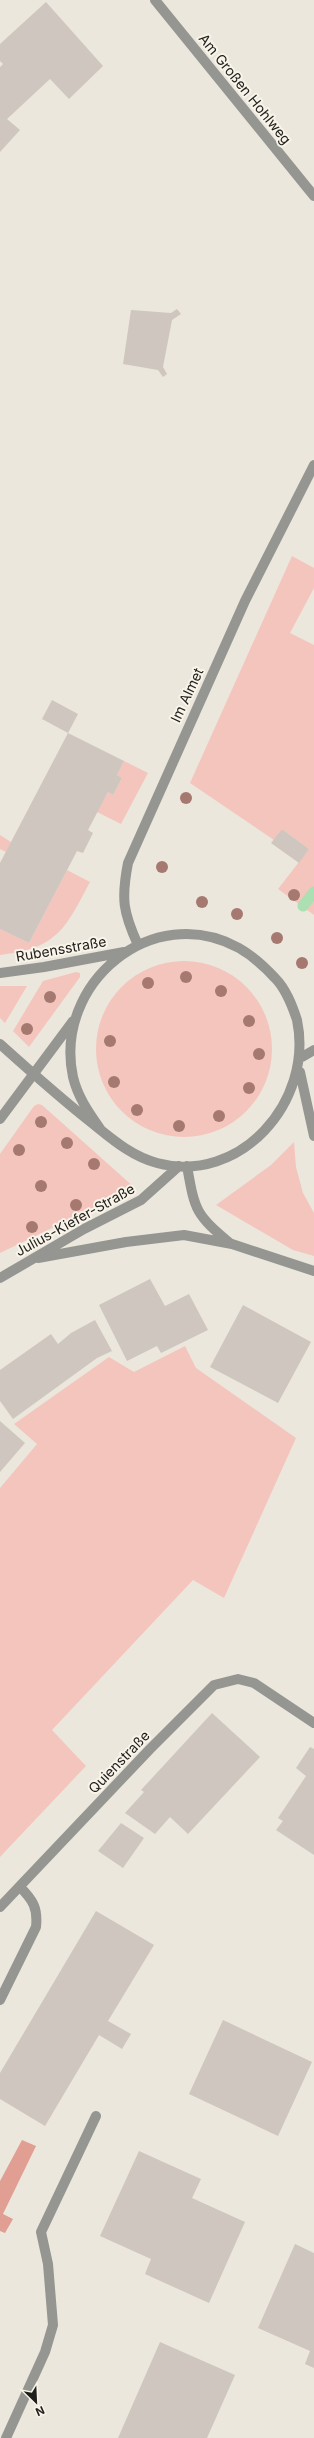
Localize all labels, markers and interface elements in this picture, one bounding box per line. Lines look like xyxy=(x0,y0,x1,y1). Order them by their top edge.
street label: Am Großen Hohlweg xyxy=(196,30,295,147)
street label: Im Almet xyxy=(167,665,207,725)
street label: Rubensstraße xyxy=(14,932,107,965)
street label: Julius-Kiefer-Straße xyxy=(12,1180,137,1259)
street label: Quienstraße xyxy=(84,1727,153,1797)
north arrow xyxy=(16,2382,56,2422)
text: N xyxy=(33,2403,47,2419)

